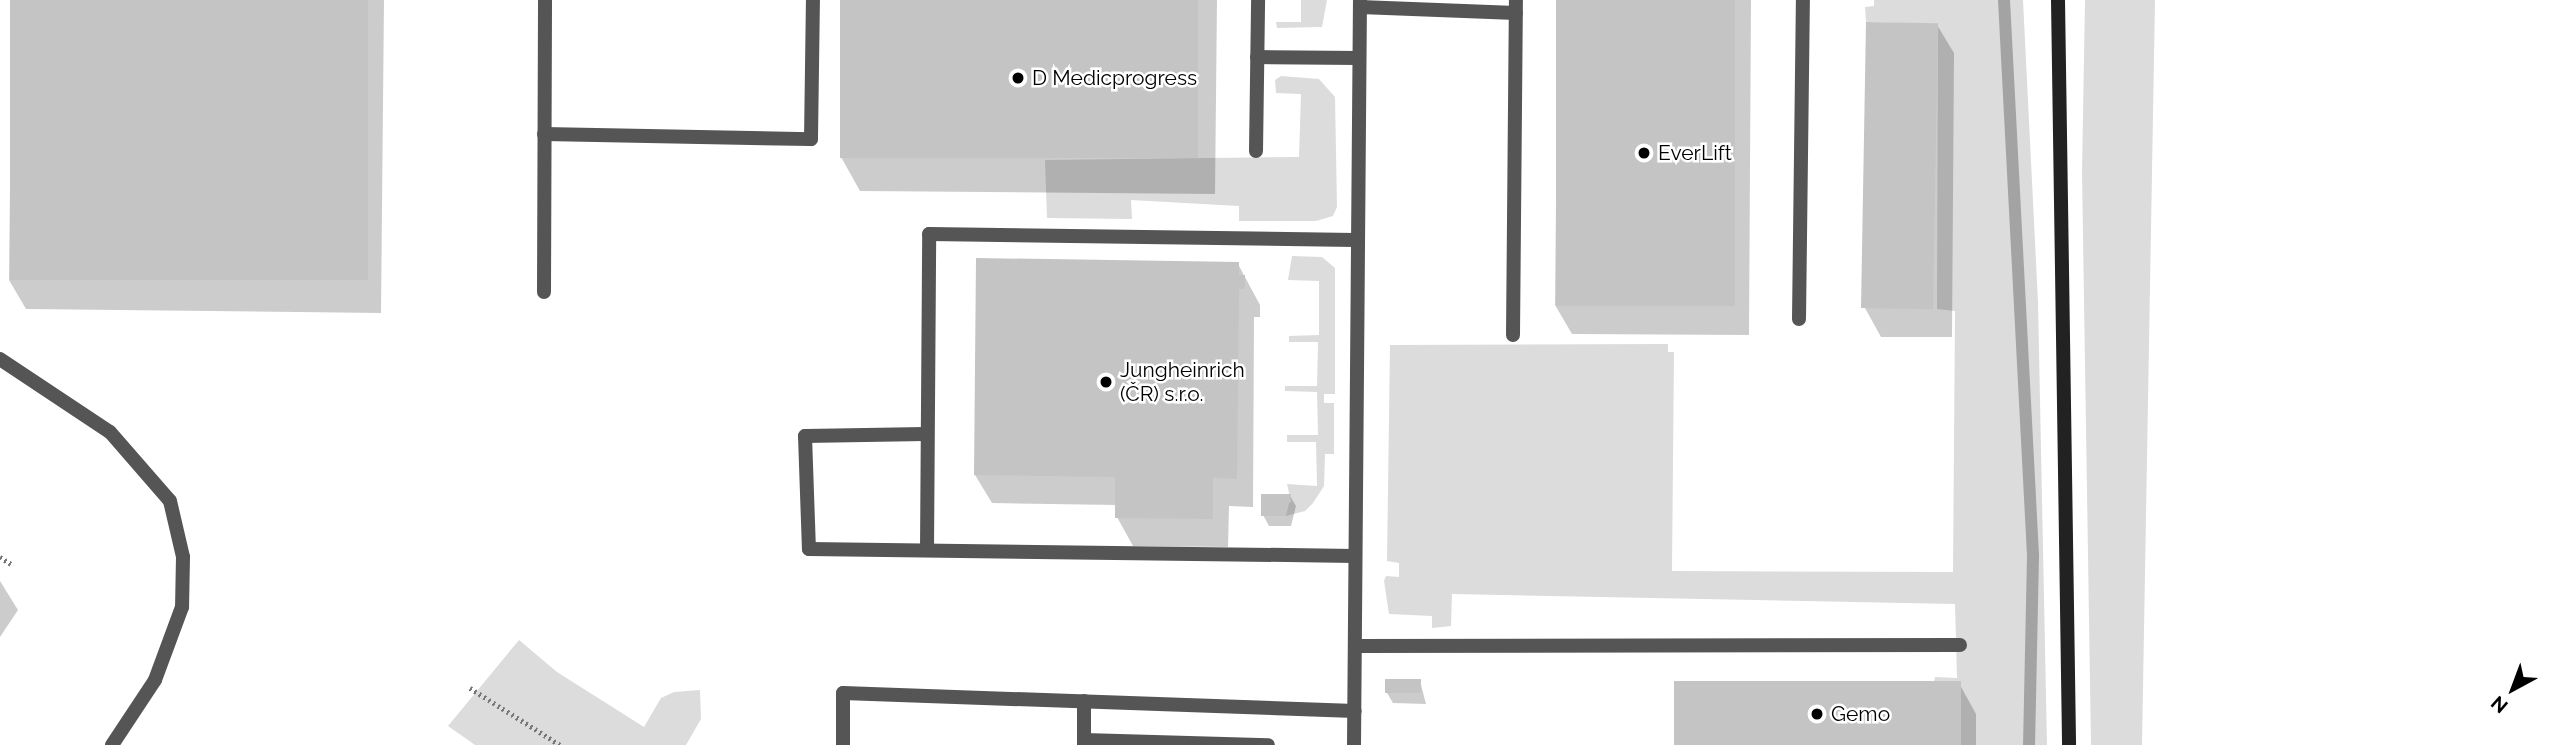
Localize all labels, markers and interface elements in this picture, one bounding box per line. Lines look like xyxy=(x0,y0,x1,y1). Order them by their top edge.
place label: D Medicprogress xyxy=(1032,65,1197,91)
marker: D Medicprogress xyxy=(1010,70,1026,86)
place label: EverLift xyxy=(1658,140,1732,166)
marker: EverLift xyxy=(1636,145,1652,161)
place label: Jungheinrich (ČR) s.r.o. xyxy=(1120,357,1245,407)
marker: Jungheinrich (ČR) s.r.o. xyxy=(1098,374,1114,390)
north arrow xyxy=(2478,654,2548,724)
text: N xyxy=(2487,692,2512,718)
place label: Gemo xyxy=(1831,701,1890,727)
marker: Gemo xyxy=(1809,706,1825,722)

